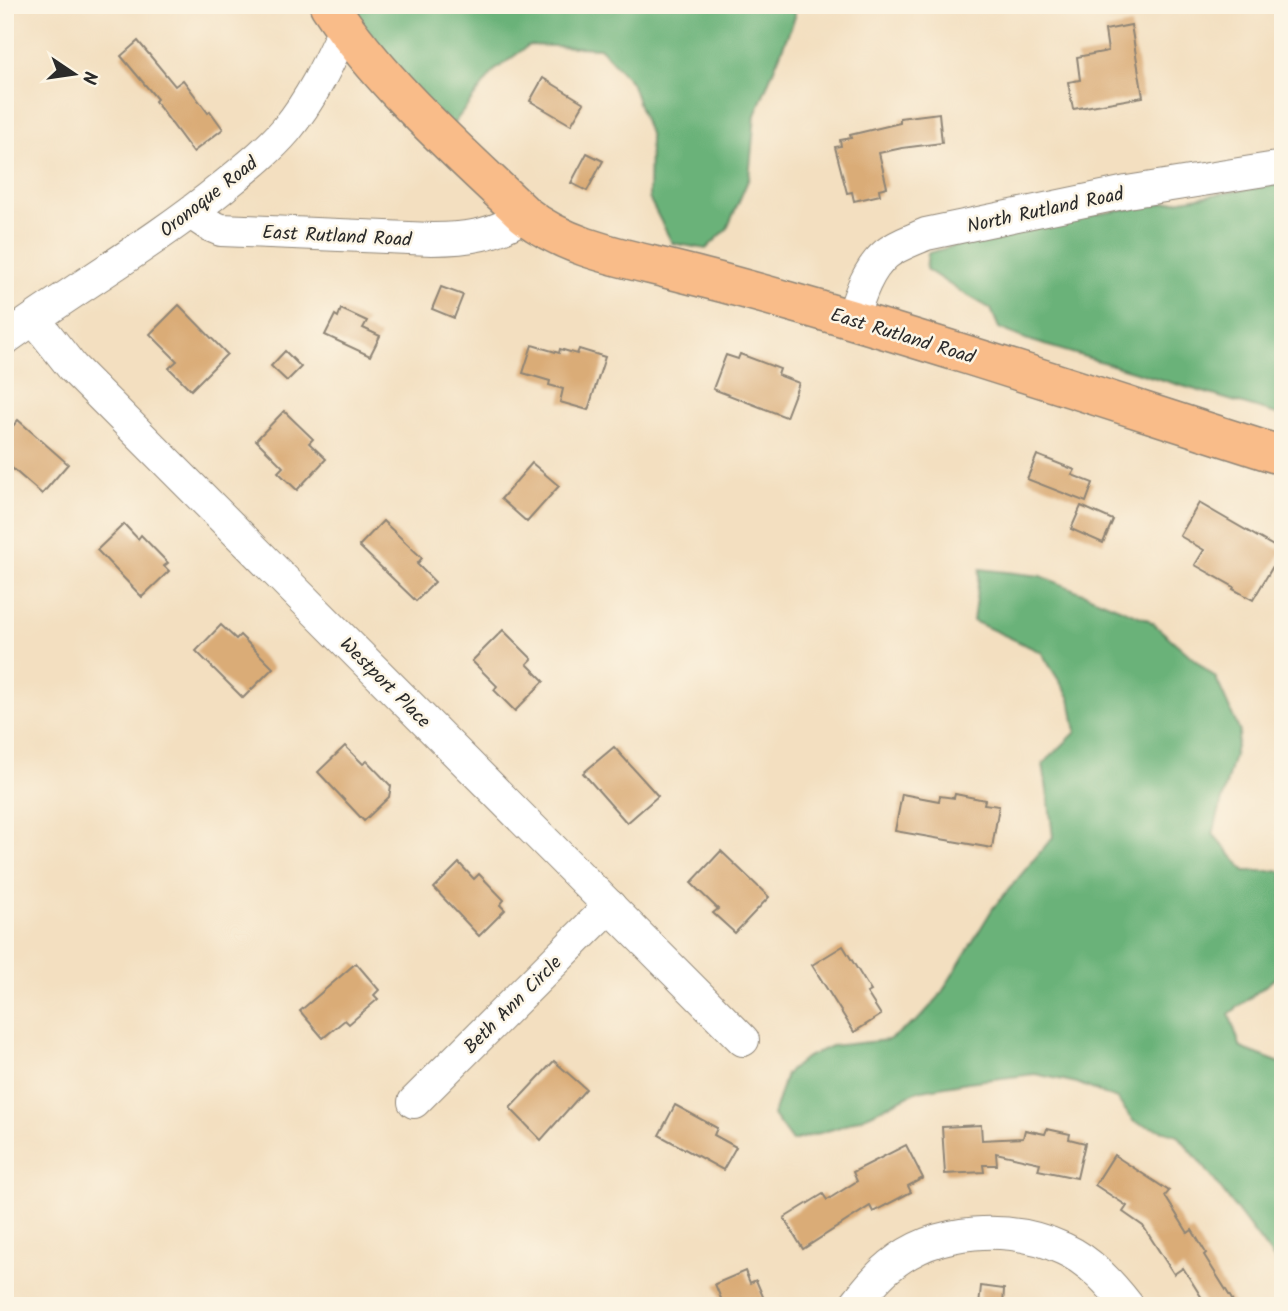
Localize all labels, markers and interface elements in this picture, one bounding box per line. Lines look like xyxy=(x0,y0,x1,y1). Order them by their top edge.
north arrow xyxy=(38,38,108,108)
text: N xyxy=(73,68,105,87)
street label: Oronoque Road xyxy=(154,149,265,246)
street label: North Rutland Road xyxy=(964,180,1127,242)
street label: East Rutland Road xyxy=(261,218,413,256)
street label: East Rutland Road xyxy=(827,301,979,373)
street label: Westport Place xyxy=(332,631,437,736)
street label: Beth Ann Circle xyxy=(457,949,570,1062)

